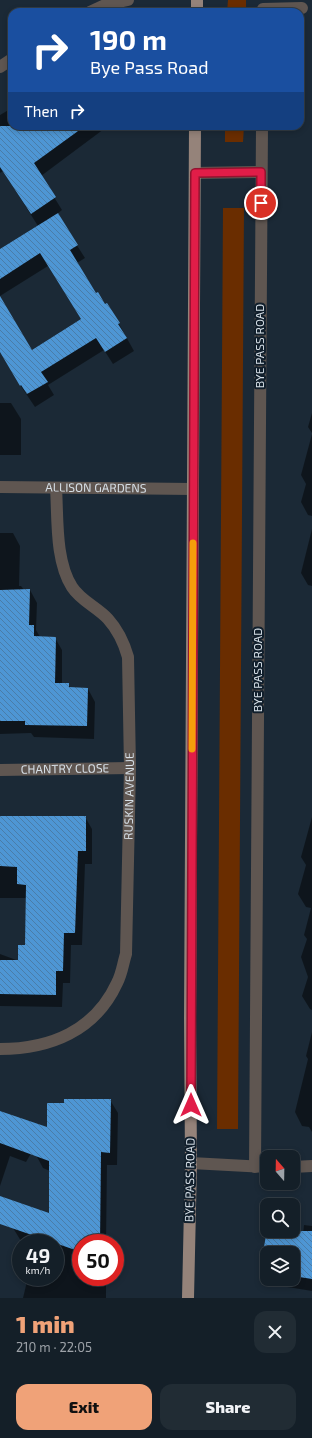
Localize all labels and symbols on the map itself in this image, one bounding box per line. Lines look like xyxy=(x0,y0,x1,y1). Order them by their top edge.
pin xyxy=(244,186,278,220)
street label: BYE PASS ROAD xyxy=(252,304,266,388)
street label: ALLISON GARDENS xyxy=(45,479,147,495)
street label: BYE PASS ROAD xyxy=(250,628,264,712)
street label: RUSKIN AVENUE xyxy=(120,752,136,840)
street label: CHANTRY CLOSE xyxy=(21,760,110,776)
position arrow xyxy=(170,1084,212,1126)
street label: BYE PASS ROAD xyxy=(181,1138,197,1222)
north arrow xyxy=(260,1150,300,1190)
speed limit sign: 50 xyxy=(72,1234,124,1286)

